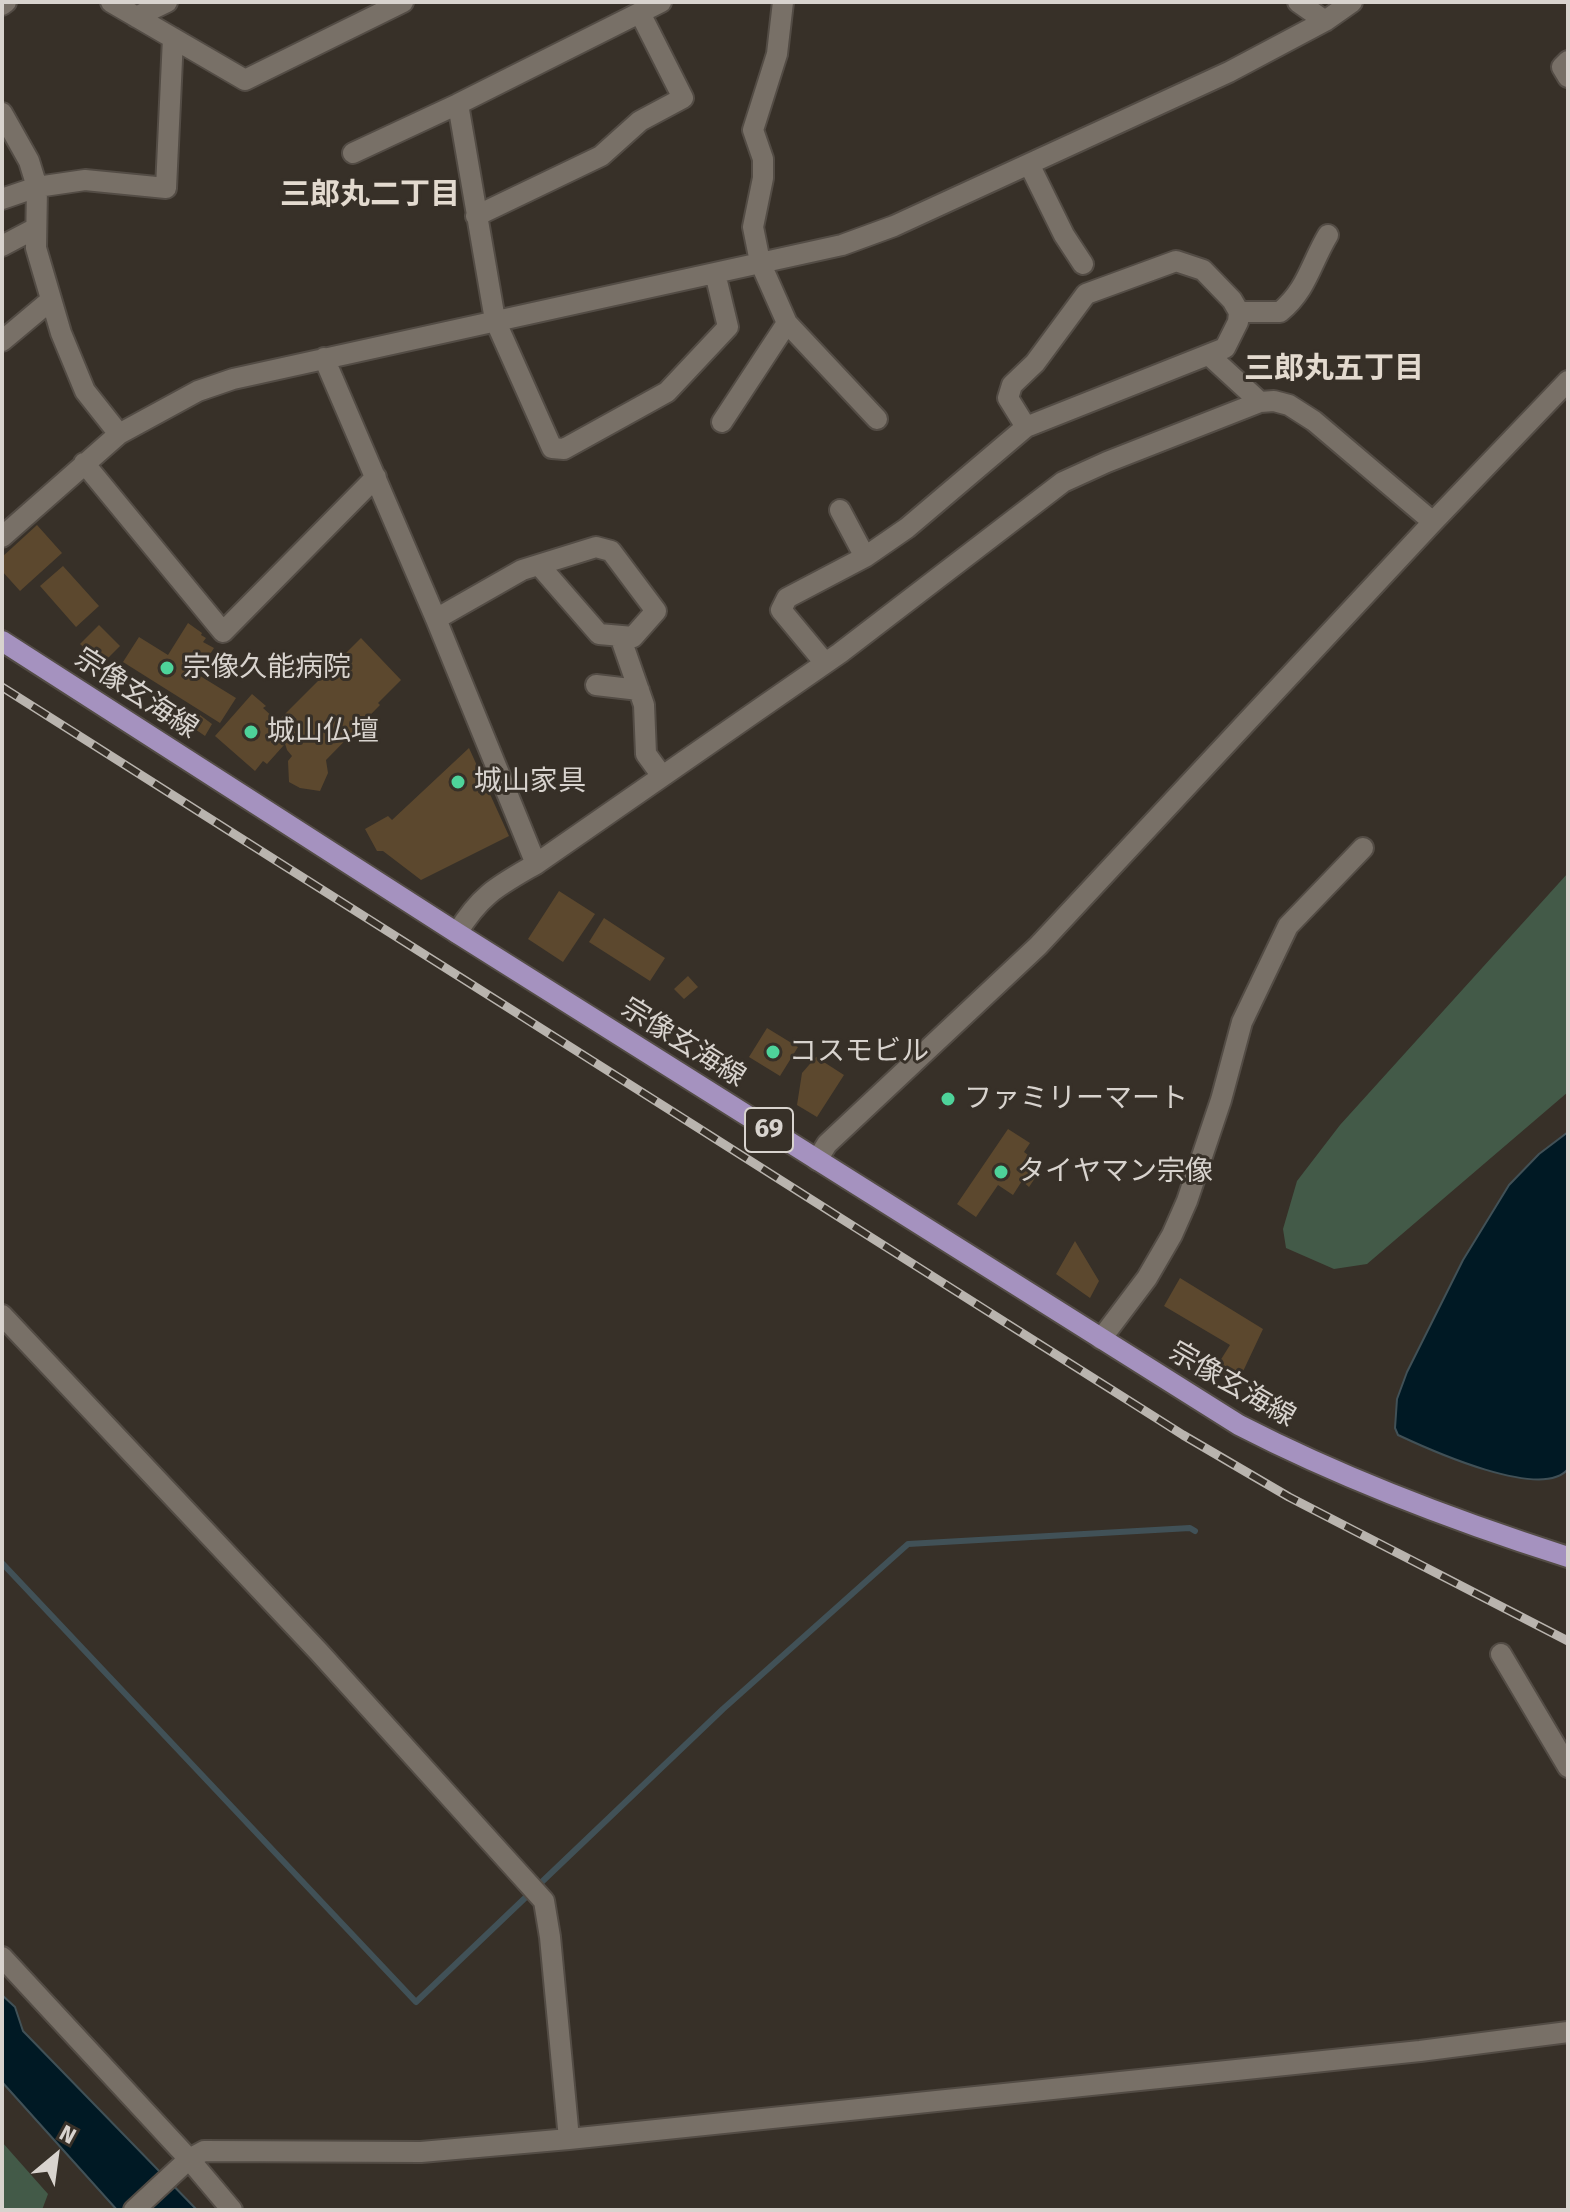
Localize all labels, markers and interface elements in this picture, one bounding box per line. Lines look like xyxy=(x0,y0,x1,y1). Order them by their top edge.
district label: 三郎丸二丁目 xyxy=(280,178,460,214)
district label: 三郎丸五丁目 xyxy=(1244,352,1424,388)
street label: 宗像玄海線 xyxy=(68,642,204,746)
place label: 宗像久能病院 xyxy=(183,651,351,685)
marker: 宗像久能病院 xyxy=(158,659,176,677)
place label: 城山仏壇 xyxy=(267,715,379,749)
marker: 城山仏壇 xyxy=(242,723,260,741)
place label: 城山家具 xyxy=(474,765,586,799)
marker: 城山家具 xyxy=(449,773,467,791)
street label: 宗像玄海線 xyxy=(615,992,751,1094)
place label: コスモビル xyxy=(789,1035,929,1069)
marker: コスモビル xyxy=(764,1043,782,1061)
place label: ファミリーマート xyxy=(964,1082,1188,1116)
marker: ファミリーマート xyxy=(939,1090,957,1108)
road number: 69 xyxy=(745,1108,793,1152)
place label: タイヤマン宗像 xyxy=(1017,1155,1213,1189)
marker: タイヤマン宗像 xyxy=(992,1163,1010,1181)
street label: 宗像玄海線 xyxy=(1163,1335,1301,1435)
north arrow xyxy=(16,2116,96,2196)
text: N xyxy=(55,2119,81,2150)

